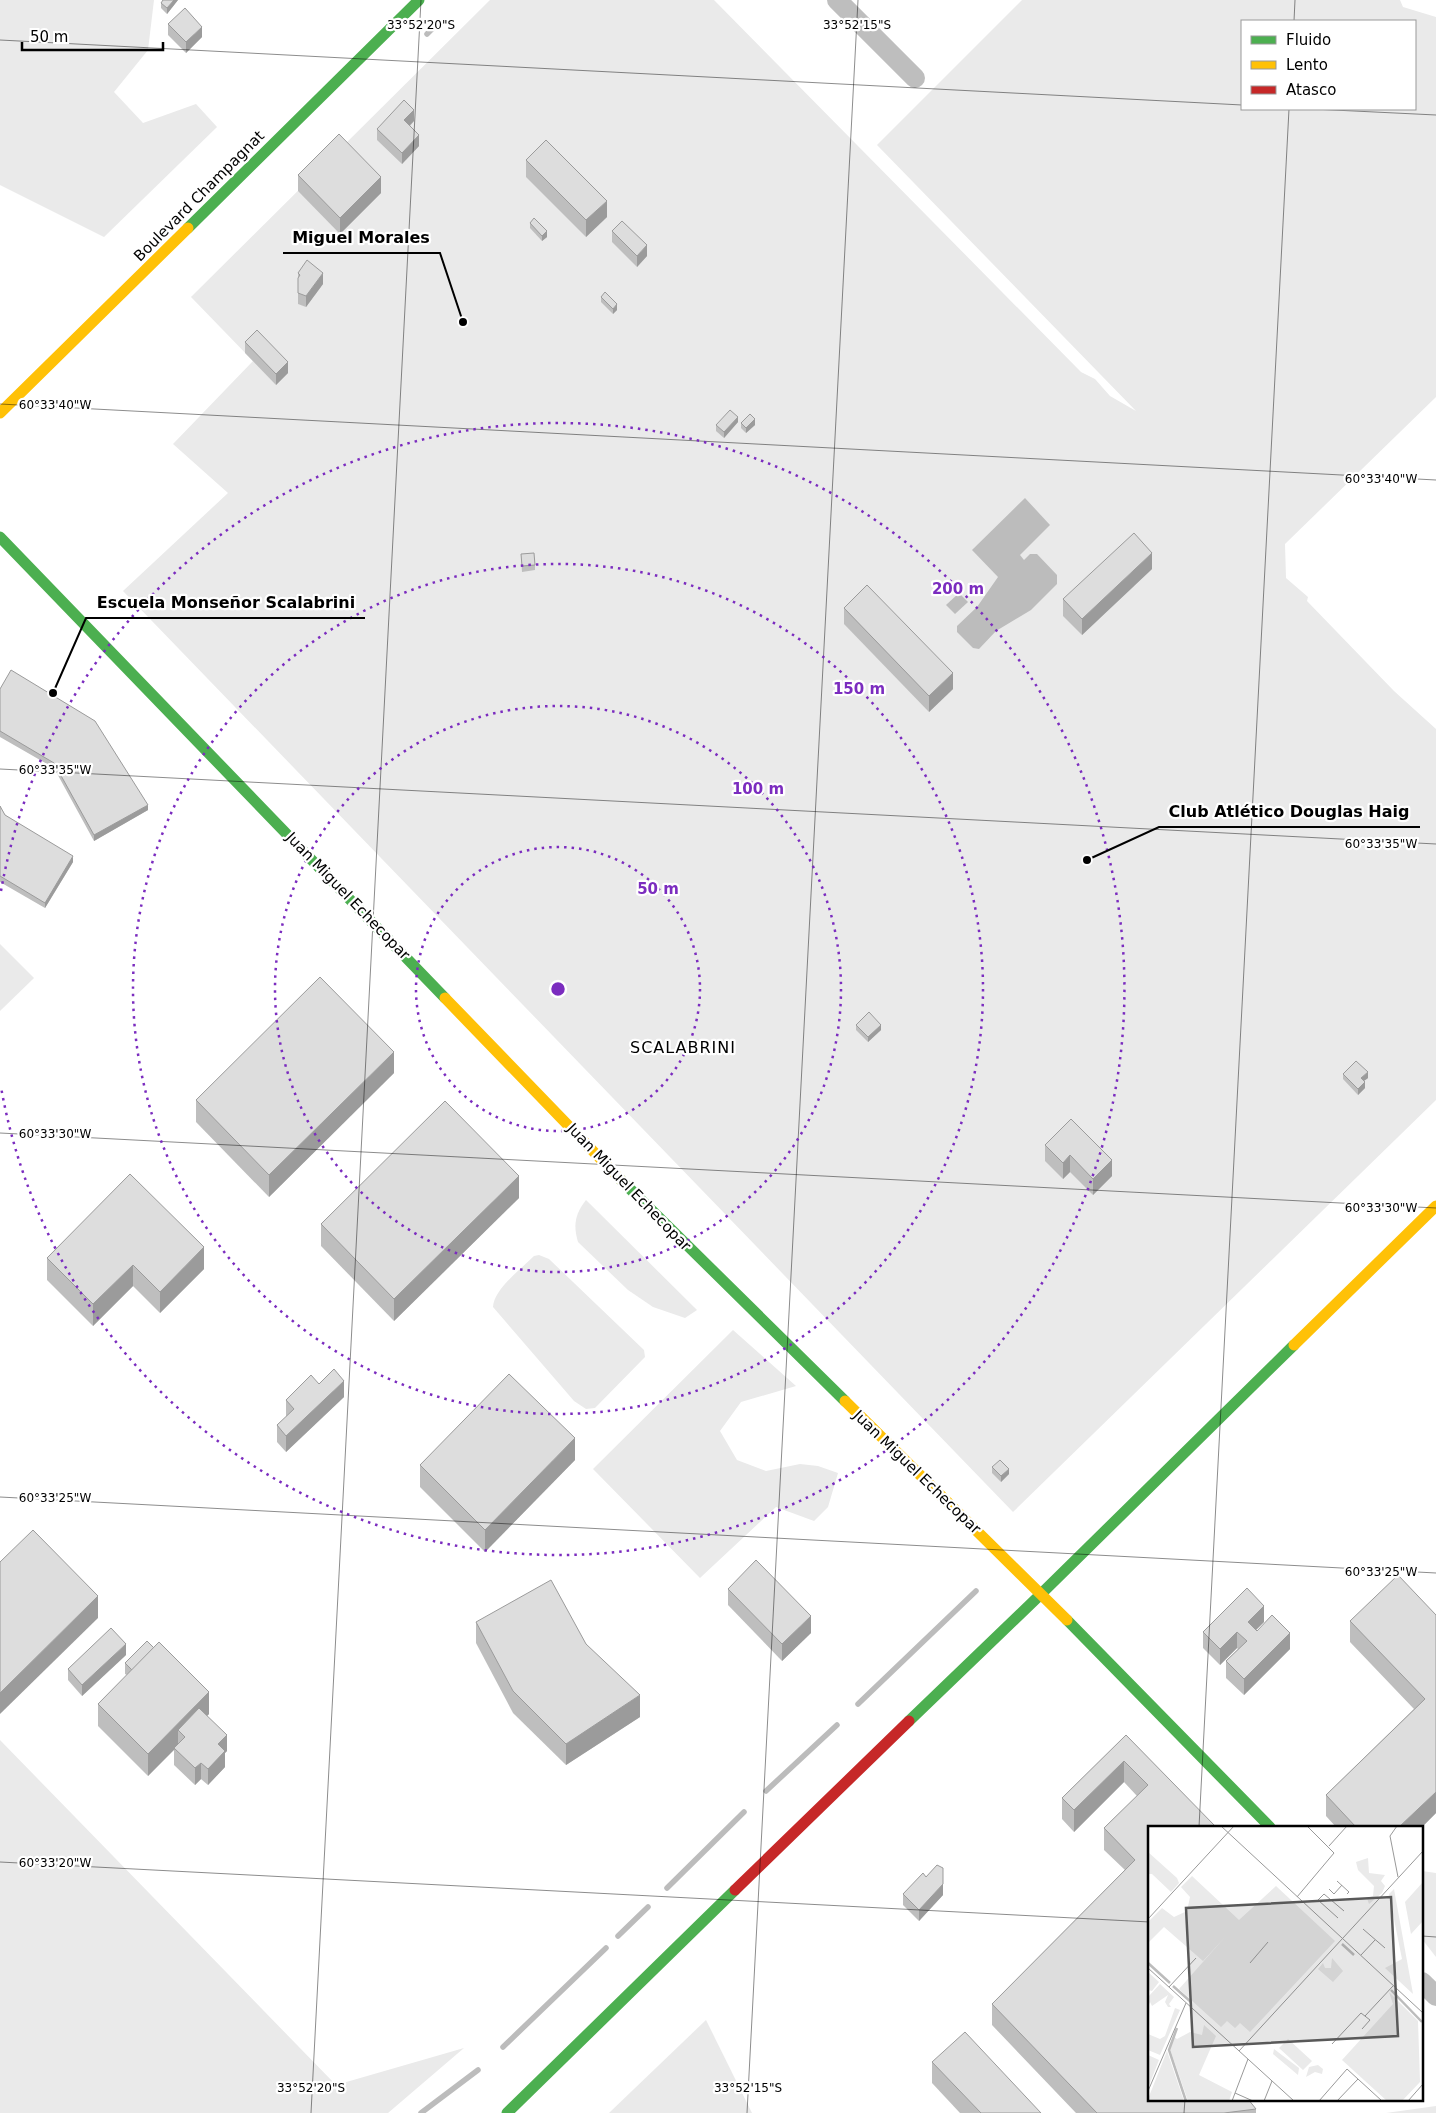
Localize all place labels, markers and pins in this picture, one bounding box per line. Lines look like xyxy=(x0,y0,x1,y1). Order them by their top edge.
callout: Miguel Morales xyxy=(283,222,440,253)
callout: Escuela Monseñor Scalabrini xyxy=(86,587,365,618)
callout: Club Atlético Douglas Haig xyxy=(1159,796,1420,827)
centre of rings xyxy=(549,980,567,998)

